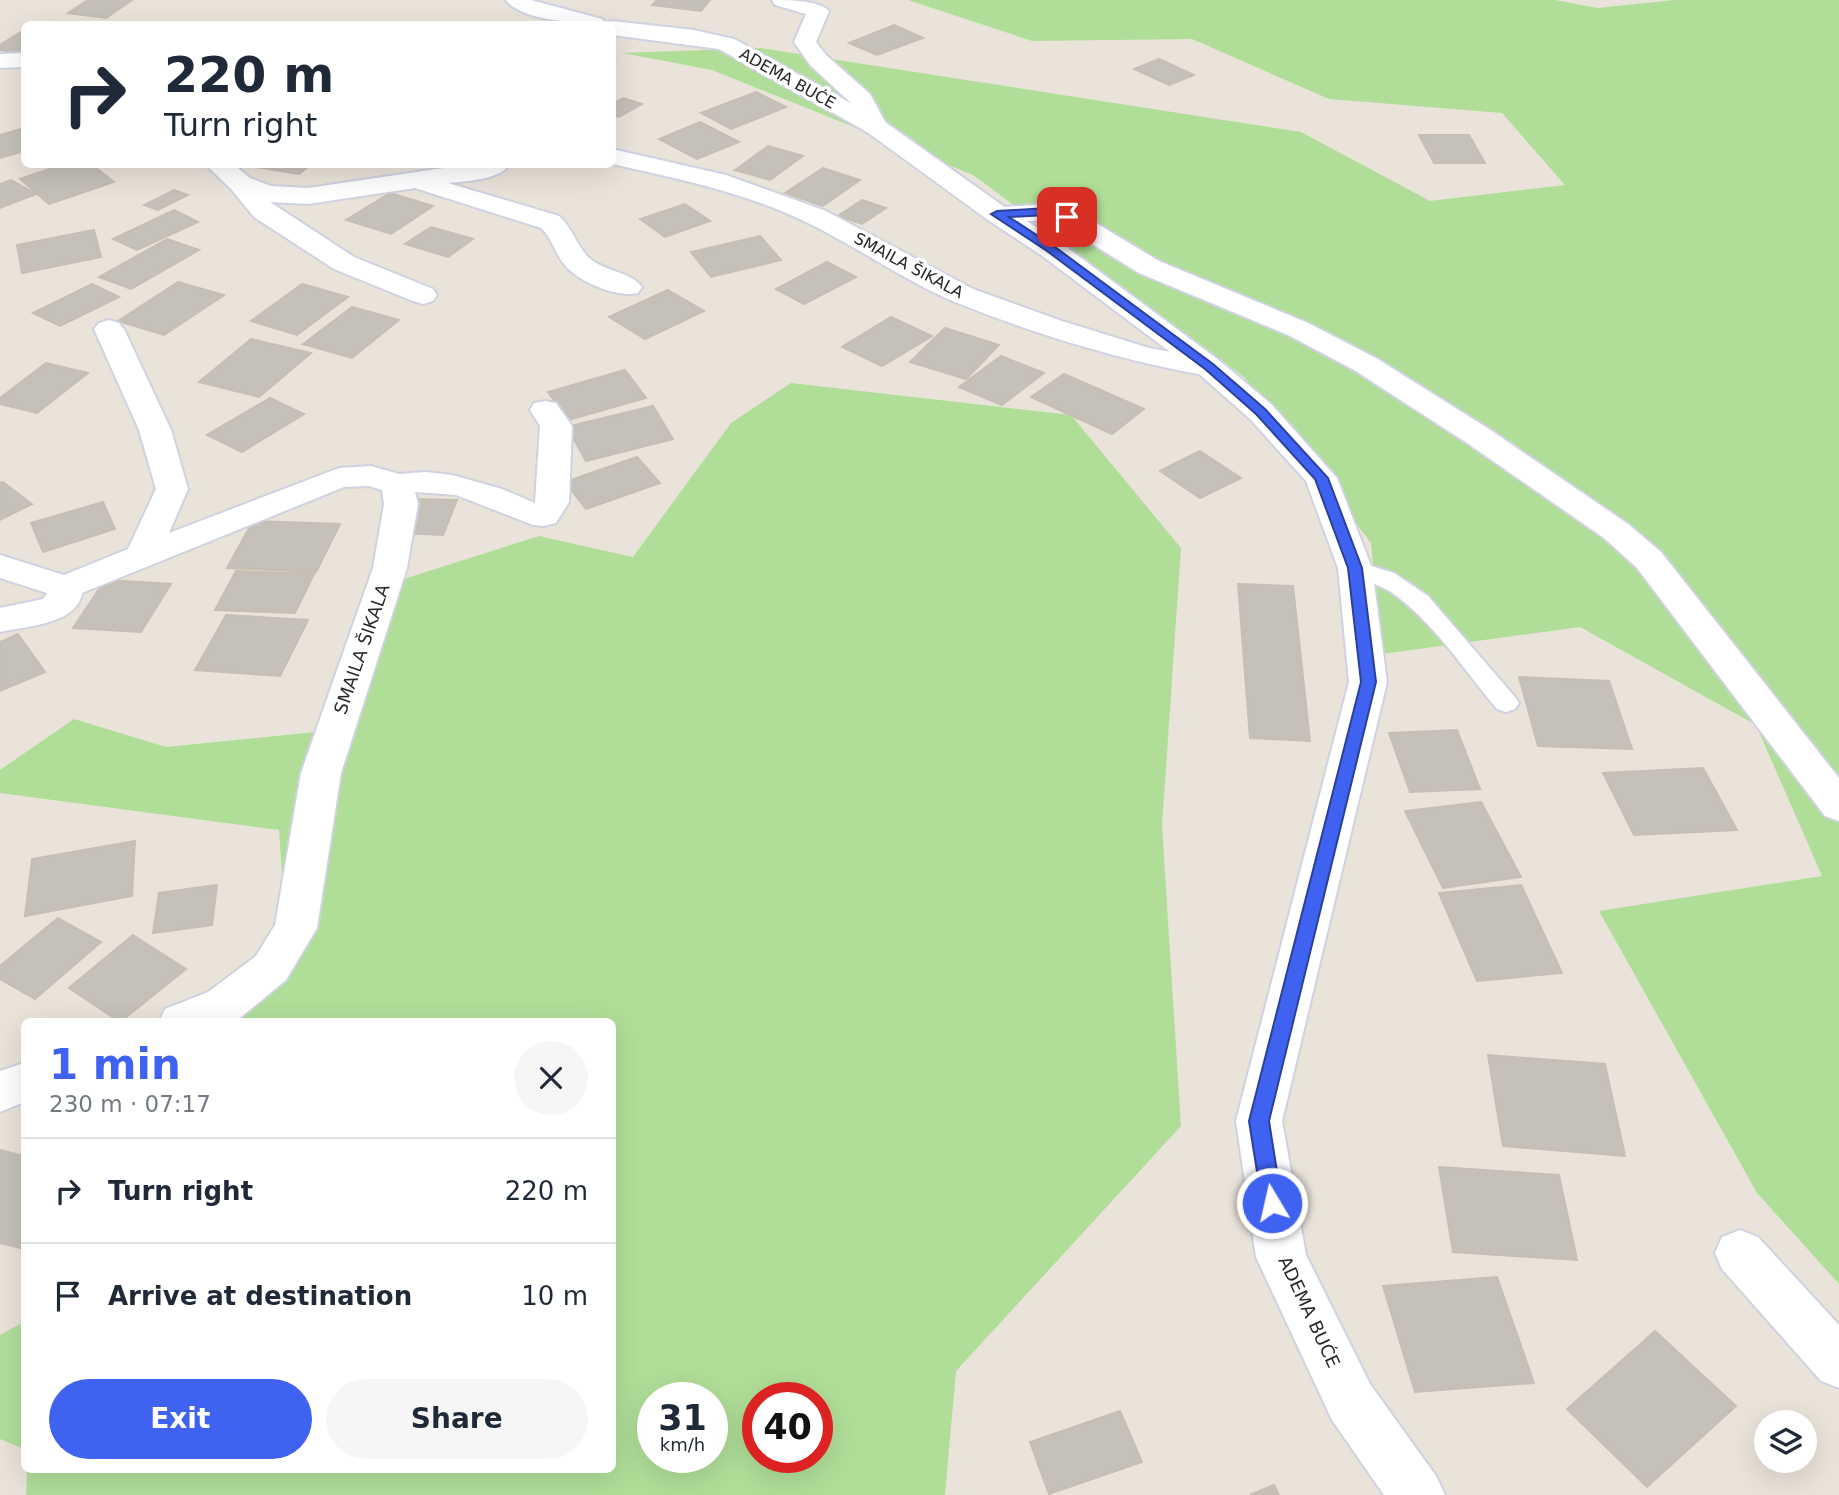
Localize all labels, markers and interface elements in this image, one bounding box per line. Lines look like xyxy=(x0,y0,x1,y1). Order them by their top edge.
street label: ADEMA BUĆE xyxy=(736,44,839,113)
text: 220 m xyxy=(164,47,334,104)
icon: right xyxy=(49,49,140,140)
text: Turn right xyxy=(164,106,317,144)
pin xyxy=(1037,187,1097,247)
icon: arrive xyxy=(1048,198,1086,236)
street label: SMAILA ŠIKALA xyxy=(851,229,967,302)
street label: SMAILA ŠIKALA xyxy=(329,580,394,717)
text: 1 min xyxy=(49,1040,181,1089)
button: close xyxy=(514,1041,588,1115)
text: 230 m · 07:17 xyxy=(49,1091,211,1117)
position arrow xyxy=(1235,1166,1309,1240)
icon: right xyxy=(49,1172,87,1210)
text: Turn right xyxy=(108,1176,253,1206)
text: 220 m xyxy=(505,1176,588,1206)
street label: ADEMA BUĆE xyxy=(1274,1253,1344,1371)
icon: arrive xyxy=(49,1277,87,1315)
text: Arrive at destination xyxy=(108,1281,412,1311)
text: 10 m xyxy=(521,1281,588,1311)
button: Exit xyxy=(49,1379,312,1459)
button: Share xyxy=(326,1379,588,1459)
speed limit sign: 40 xyxy=(742,1382,833,1473)
text: 31 xyxy=(658,1398,707,1438)
map controls xyxy=(1754,1410,1817,1473)
button: layers xyxy=(1754,1410,1817,1473)
text: km/h xyxy=(660,1434,705,1455)

